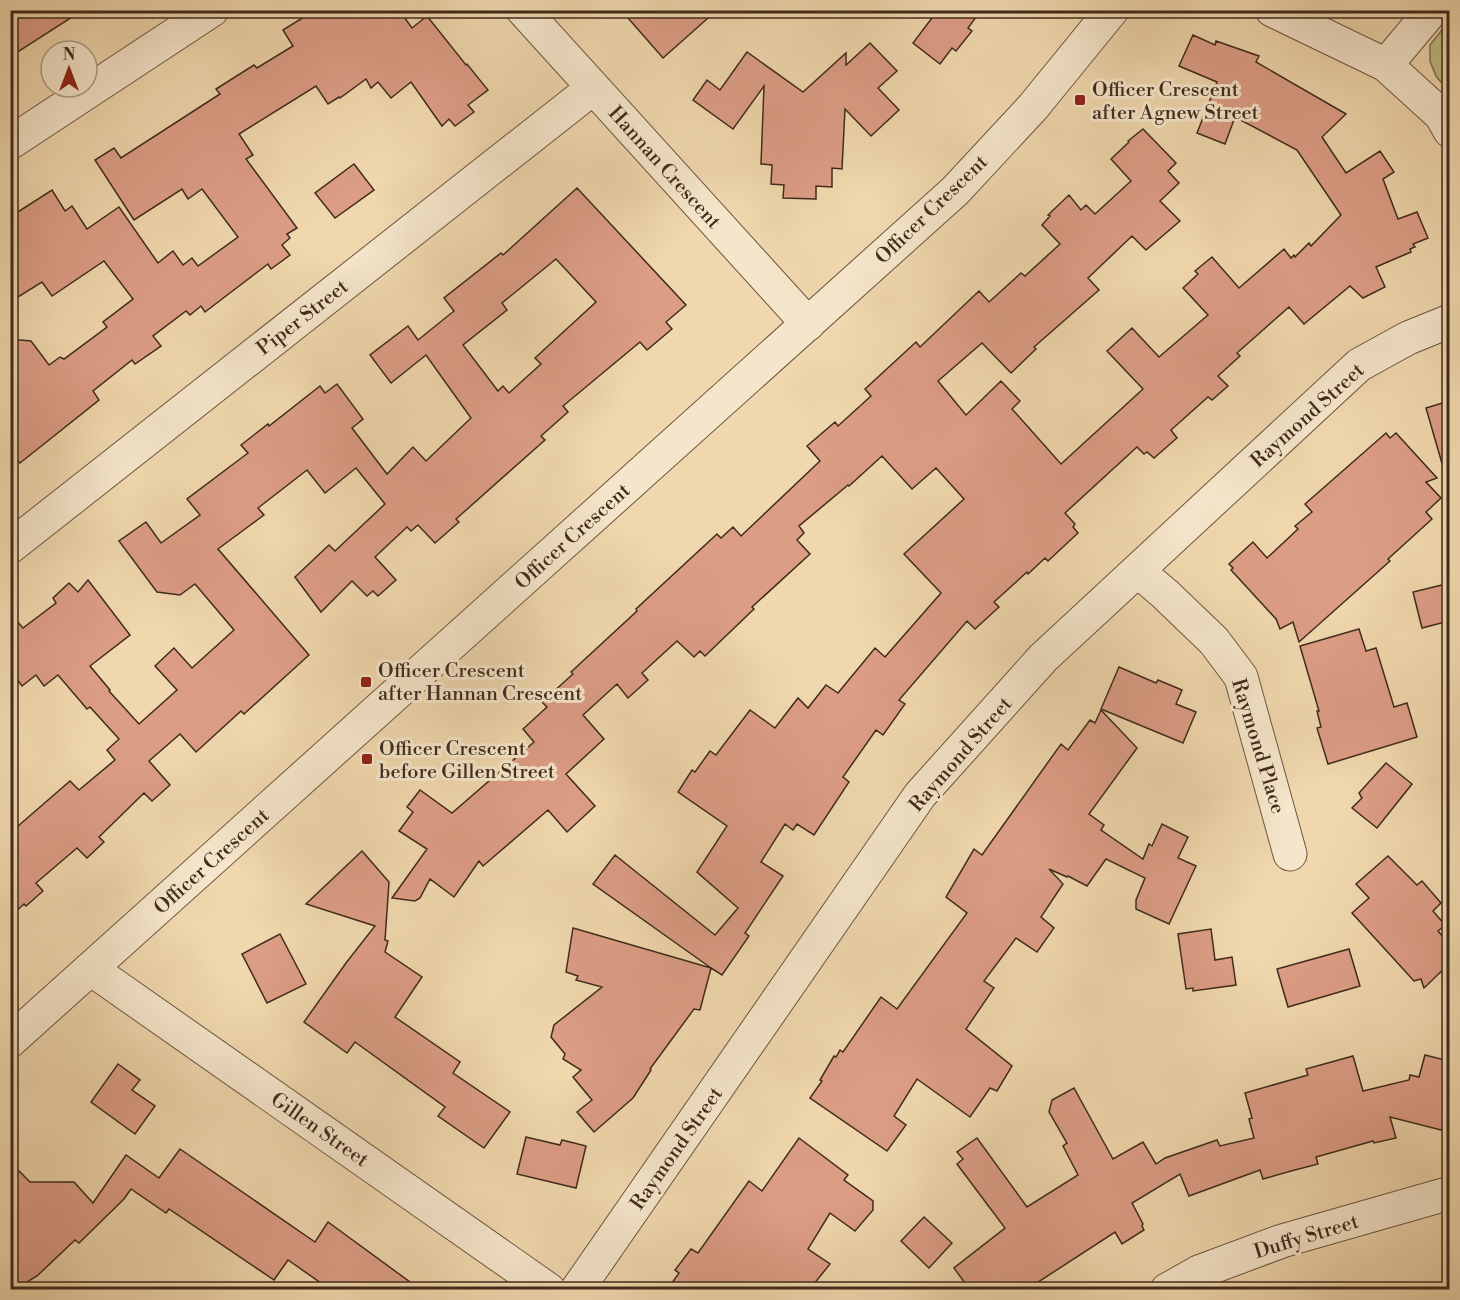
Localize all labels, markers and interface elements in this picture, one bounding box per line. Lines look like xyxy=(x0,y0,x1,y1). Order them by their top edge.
north arrow xyxy=(39,39,99,99)
text: N xyxy=(63,45,76,65)
place label: Officer Crescent after Agnew Street xyxy=(1092,78,1259,126)
marker: Officer Crescent after Agnew Street xyxy=(1073,93,1087,107)
street label: Hannan Crescent xyxy=(602,102,726,234)
street label: Officer Crescent xyxy=(871,150,994,270)
street label: Piper Street xyxy=(252,275,354,362)
street label: Raymond Street xyxy=(1246,358,1370,474)
street label: Officer Crescent xyxy=(510,479,636,596)
place label: Officer Crescent after Hannan Crescent xyxy=(378,659,582,707)
marker: Officer Crescent after Hannan Crescent xyxy=(359,675,373,689)
street label: Raymond Place xyxy=(1225,676,1290,817)
street label: Raymond Street xyxy=(904,692,1018,818)
place label: Officer Crescent before Gillen Street xyxy=(379,737,555,785)
marker: Officer Crescent before Gillen Street xyxy=(360,752,374,766)
street label: Officer Crescent xyxy=(149,804,275,921)
street label: Raymond Street xyxy=(626,1083,729,1215)
street label: Gillen Street xyxy=(265,1087,373,1173)
street label: Duffy Street xyxy=(1251,1210,1362,1265)

